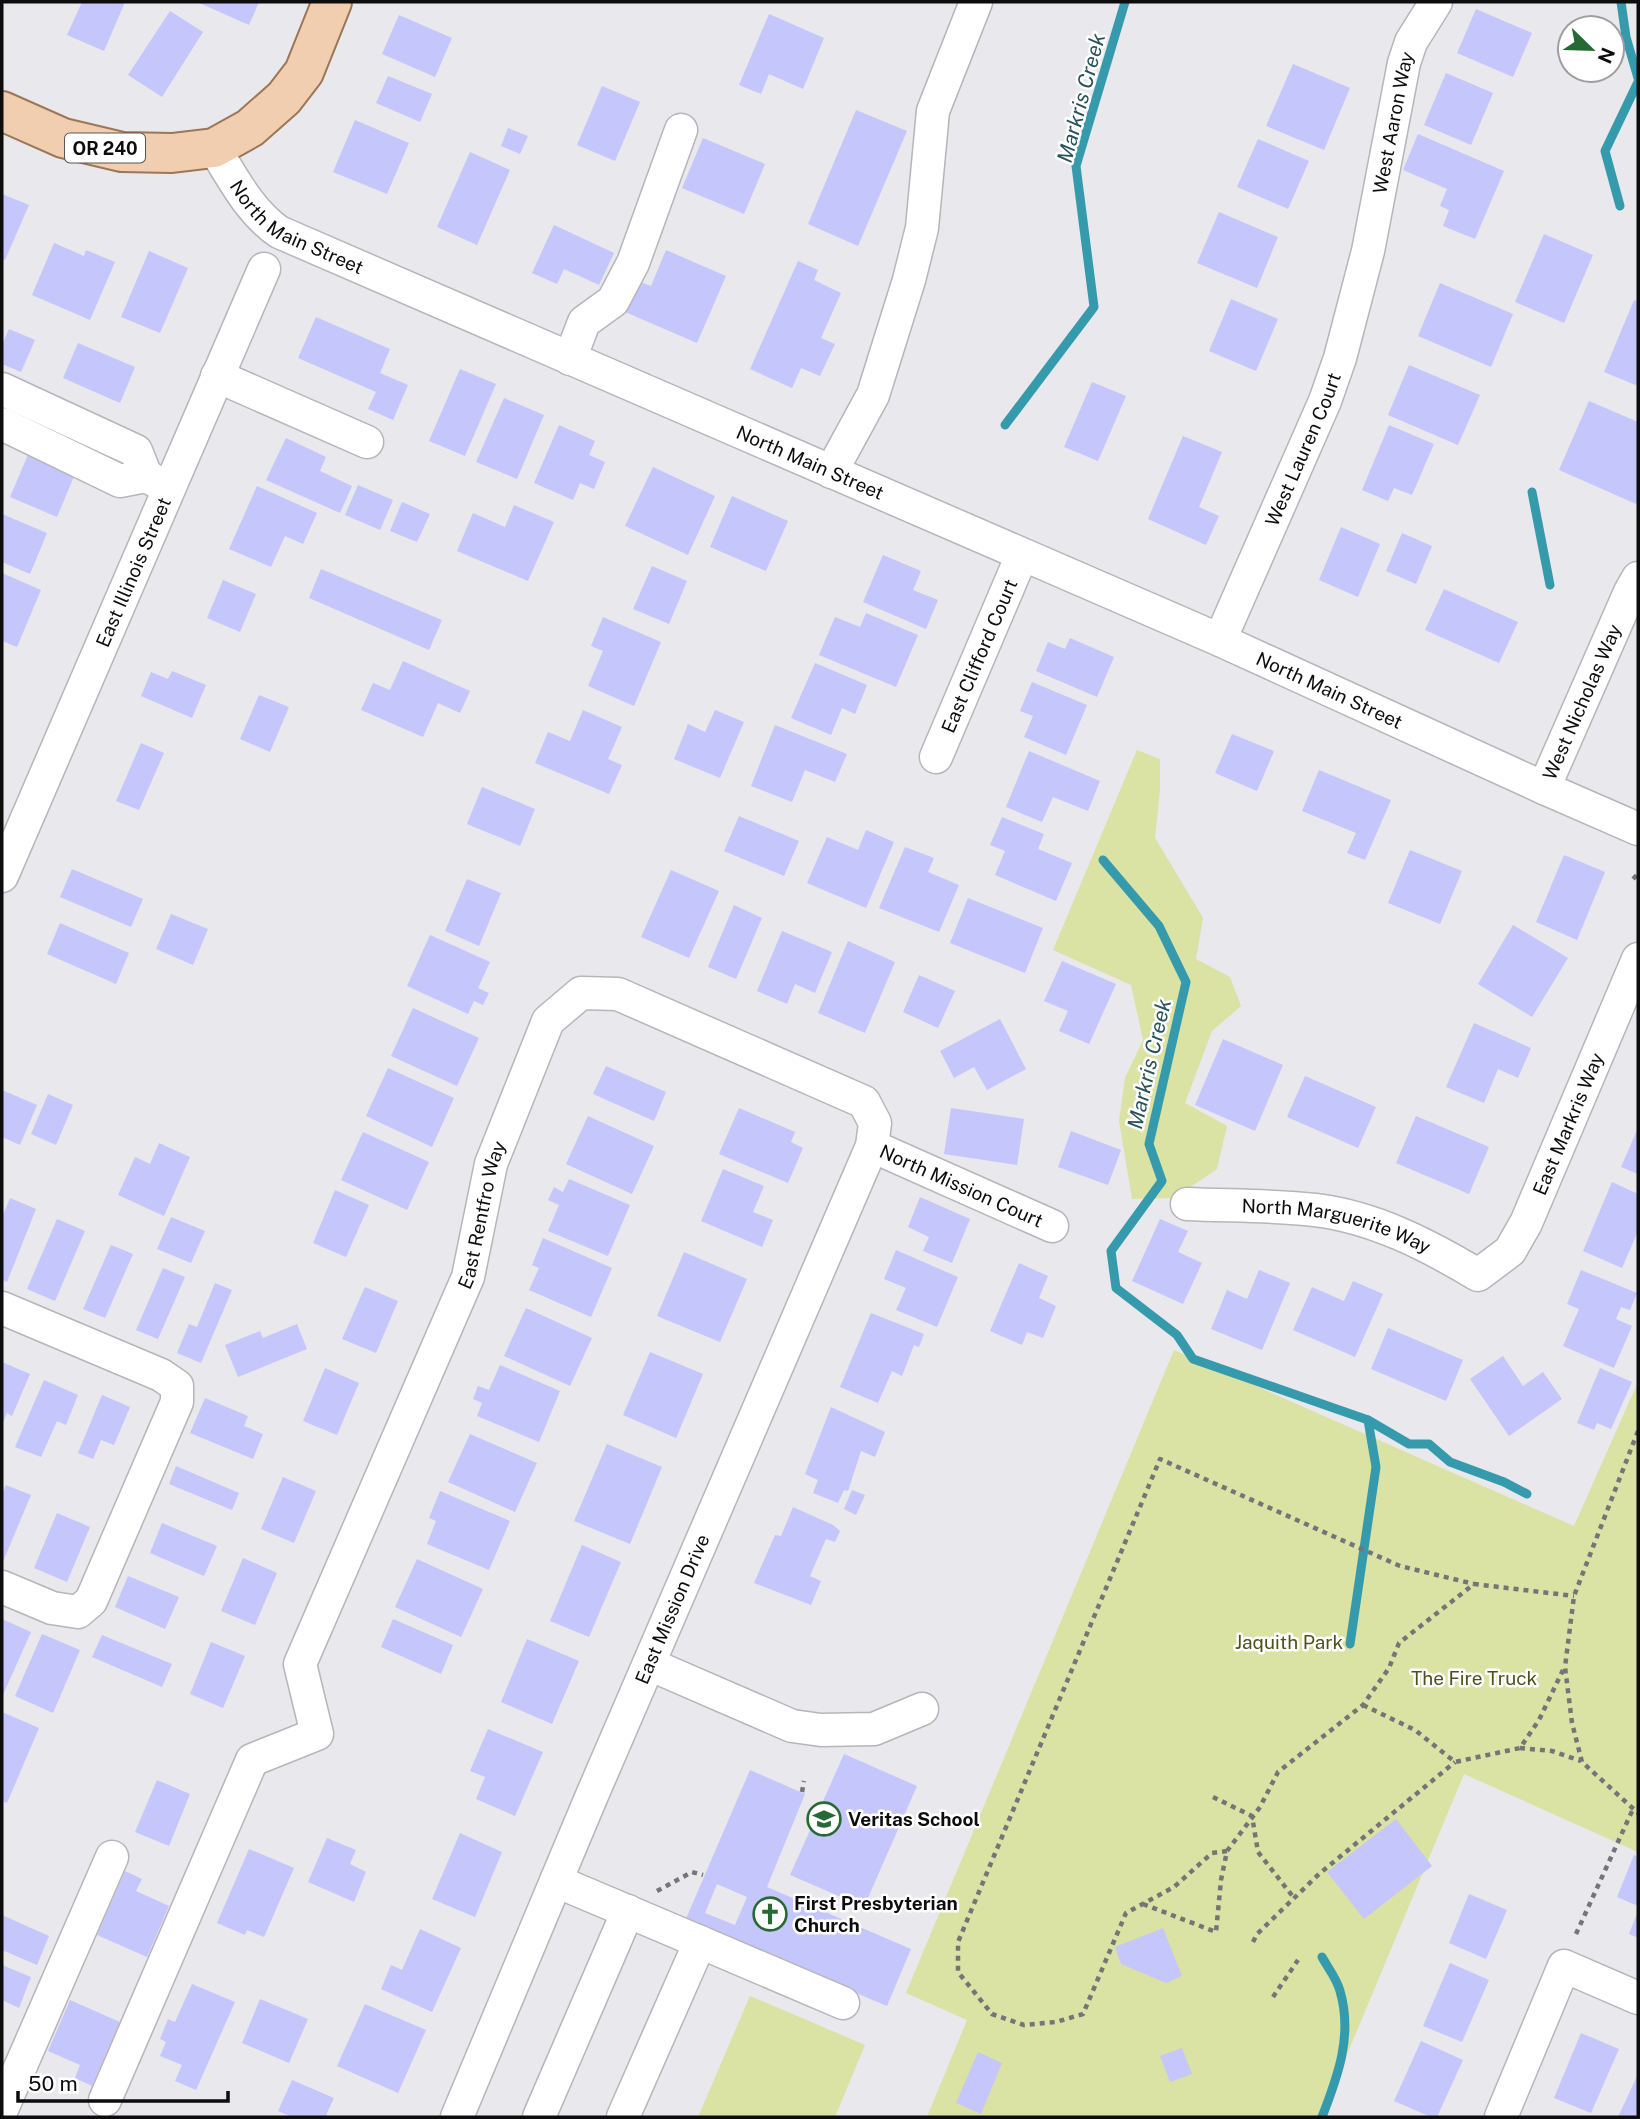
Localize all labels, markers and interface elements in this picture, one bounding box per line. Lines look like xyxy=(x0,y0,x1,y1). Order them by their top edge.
north arrow xyxy=(1556,14,1626,84)
water label: Markris Creek xyxy=(1052,30,1110,165)
text: N xyxy=(1594,45,1620,67)
street label: West Aaron Way xyxy=(1368,49,1418,195)
road number: OR 240 xyxy=(65,134,145,162)
street label: North Main Street xyxy=(226,176,367,278)
street label: West Lauren Court xyxy=(1260,370,1345,529)
street label: North Main Street xyxy=(733,421,887,504)
street label: East Illinois Street xyxy=(91,494,175,650)
street label: East Clifford Court xyxy=(937,576,1022,736)
street label: West Nicholas Way xyxy=(1538,621,1626,783)
street label: North Main Street xyxy=(1253,647,1406,733)
water label: Markris Creek xyxy=(1122,996,1176,1131)
street label: East Markris Way xyxy=(1528,1049,1608,1198)
street label: East Rentfro Way xyxy=(453,1138,510,1292)
street label: North Mission Court xyxy=(876,1140,1047,1232)
street label: North Marguerite Way xyxy=(1241,1195,1434,1258)
street label: East Mission Drive xyxy=(630,1531,714,1687)
park label: Jaquith Park xyxy=(1235,1631,1344,1653)
park label: The Fire Truck xyxy=(1411,1667,1537,1689)
school or university icon: Veritas School xyxy=(805,1800,843,1838)
place label: Veritas School xyxy=(848,1808,980,1830)
place label: First Presbyterian Church xyxy=(794,1892,958,1936)
church icon: First Presbyterian Church xyxy=(751,1895,789,1933)
scale bar xyxy=(18,2060,228,2104)
text: 50 m xyxy=(28,2071,78,2096)

